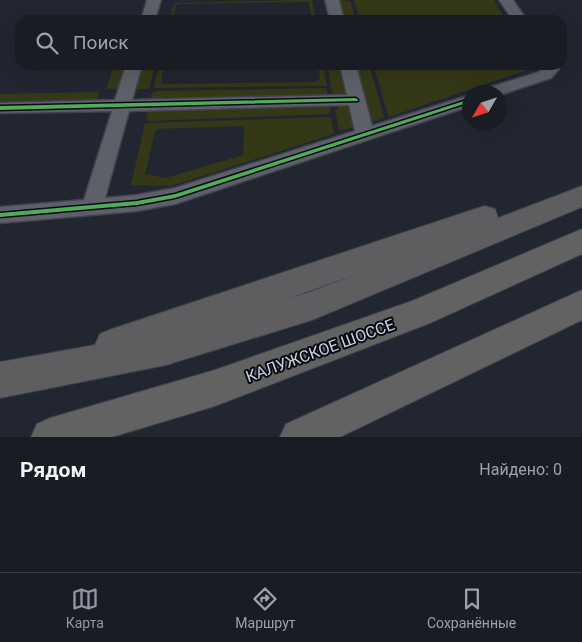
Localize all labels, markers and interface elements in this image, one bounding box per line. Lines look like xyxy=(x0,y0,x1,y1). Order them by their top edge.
search box xyxy=(15,15,567,70)
icon: search xyxy=(33,29,61,57)
text: Поиск xyxy=(73,31,129,54)
north arrow xyxy=(462,85,507,130)
street label: КАЛУЖСКОЕ ШОССЕ xyxy=(243,315,397,386)
text: Рядом xyxy=(20,458,86,482)
text: Найдено: 0 xyxy=(479,460,562,479)
tab: Карта xyxy=(66,585,104,631)
tab: Маршрут xyxy=(235,585,296,631)
tab: Сохранённые xyxy=(427,585,516,631)

